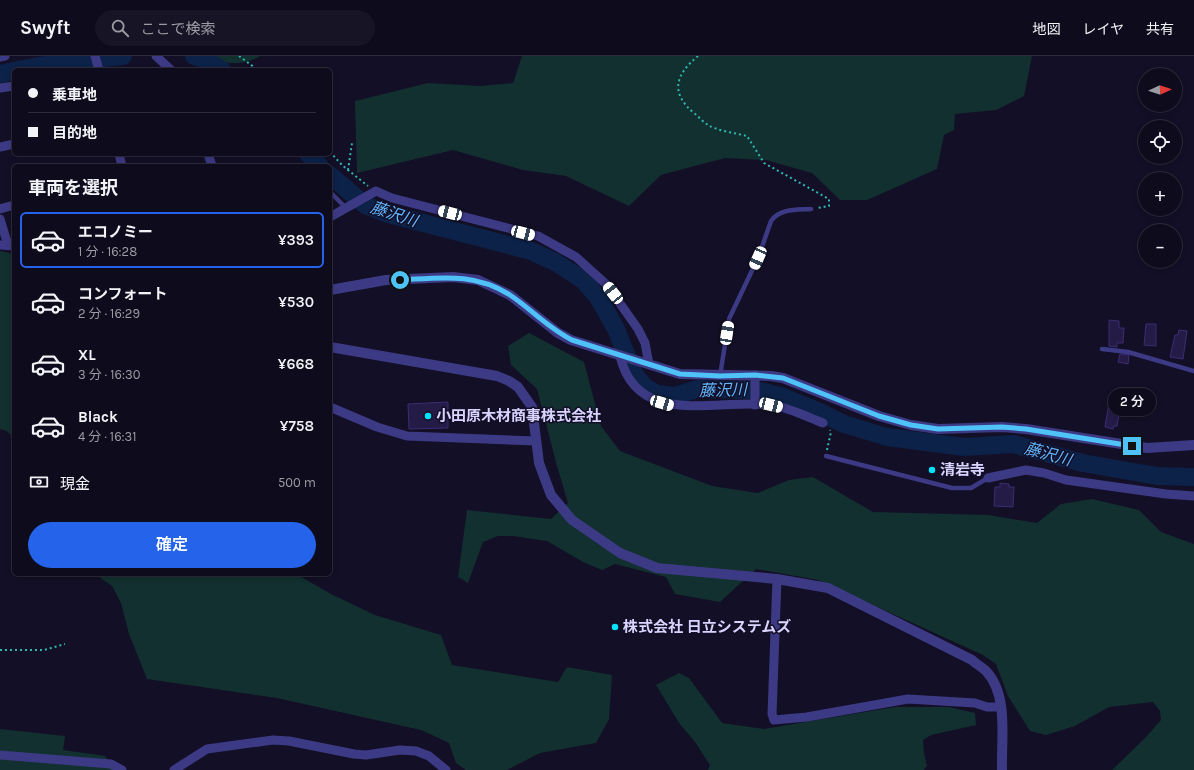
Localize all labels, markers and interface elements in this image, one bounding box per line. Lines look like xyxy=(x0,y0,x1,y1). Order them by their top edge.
search box xyxy=(95,10,375,46)
text: Swyft xyxy=(20,17,71,39)
icon: search xyxy=(109,17,131,39)
text: ここで検索 xyxy=(141,20,216,38)
text: 地図 xyxy=(1032,21,1060,38)
text: レイヤ xyxy=(1082,21,1124,38)
text: 共有 xyxy=(1146,21,1174,38)
north arrow xyxy=(1138,68,1182,112)
map controls xyxy=(1138,68,1182,268)
text: 乗車地 xyxy=(52,86,97,104)
button: locate xyxy=(1138,120,1182,164)
text: 目的地 xyxy=(52,124,97,142)
button: + xyxy=(1138,172,1182,216)
text: 車両を選択 xyxy=(28,177,118,199)
water label: 藤沢川 xyxy=(368,198,422,231)
car xyxy=(437,204,463,222)
icon: car xyxy=(30,222,66,258)
text: エコノミー xyxy=(78,223,153,241)
car xyxy=(510,224,536,242)
button: − xyxy=(1138,224,1182,268)
text: ¥393 xyxy=(278,231,314,249)
text: 1 分 · 16:28 xyxy=(78,244,137,259)
car xyxy=(748,245,768,271)
route start xyxy=(391,271,409,289)
car xyxy=(601,280,625,306)
icon: car xyxy=(30,284,66,320)
text: コンフォート xyxy=(78,285,168,303)
text: ¥530 xyxy=(278,293,314,311)
text: 2 分 · 16:29 xyxy=(78,306,140,321)
car xyxy=(719,320,735,346)
icon: car xyxy=(30,346,66,382)
text: XL xyxy=(78,346,96,364)
text: ¥668 xyxy=(278,355,314,373)
text: 3 分 · 16:30 xyxy=(78,367,140,382)
water label: 藤沢川 xyxy=(699,380,749,400)
callout: 2 分 xyxy=(1108,388,1156,416)
car xyxy=(649,394,675,412)
text: 2 分 xyxy=(1120,394,1144,409)
car xyxy=(758,396,784,414)
place label: 小田原木材商事株式会社 xyxy=(436,407,601,425)
icon: car xyxy=(30,408,66,444)
text: Black xyxy=(78,408,118,426)
marker: 小田原木材商事株式会社 xyxy=(423,411,433,421)
text: ¥758 xyxy=(280,417,314,435)
text: 4 分 · 16:31 xyxy=(78,429,137,444)
route end xyxy=(1123,437,1141,455)
water label: 藤沢川 xyxy=(1022,439,1076,470)
place label: 清岩寺 xyxy=(940,461,985,479)
marker: 清岩寺 xyxy=(927,465,937,475)
icon: cash xyxy=(28,471,50,493)
text: 現金 xyxy=(60,475,90,493)
text: 500 m xyxy=(278,475,316,490)
button: 確定 xyxy=(28,522,316,568)
place label: 株式会社 日立システムズ xyxy=(623,618,791,636)
marker: 株式会社 日立システムズ xyxy=(610,622,620,632)

